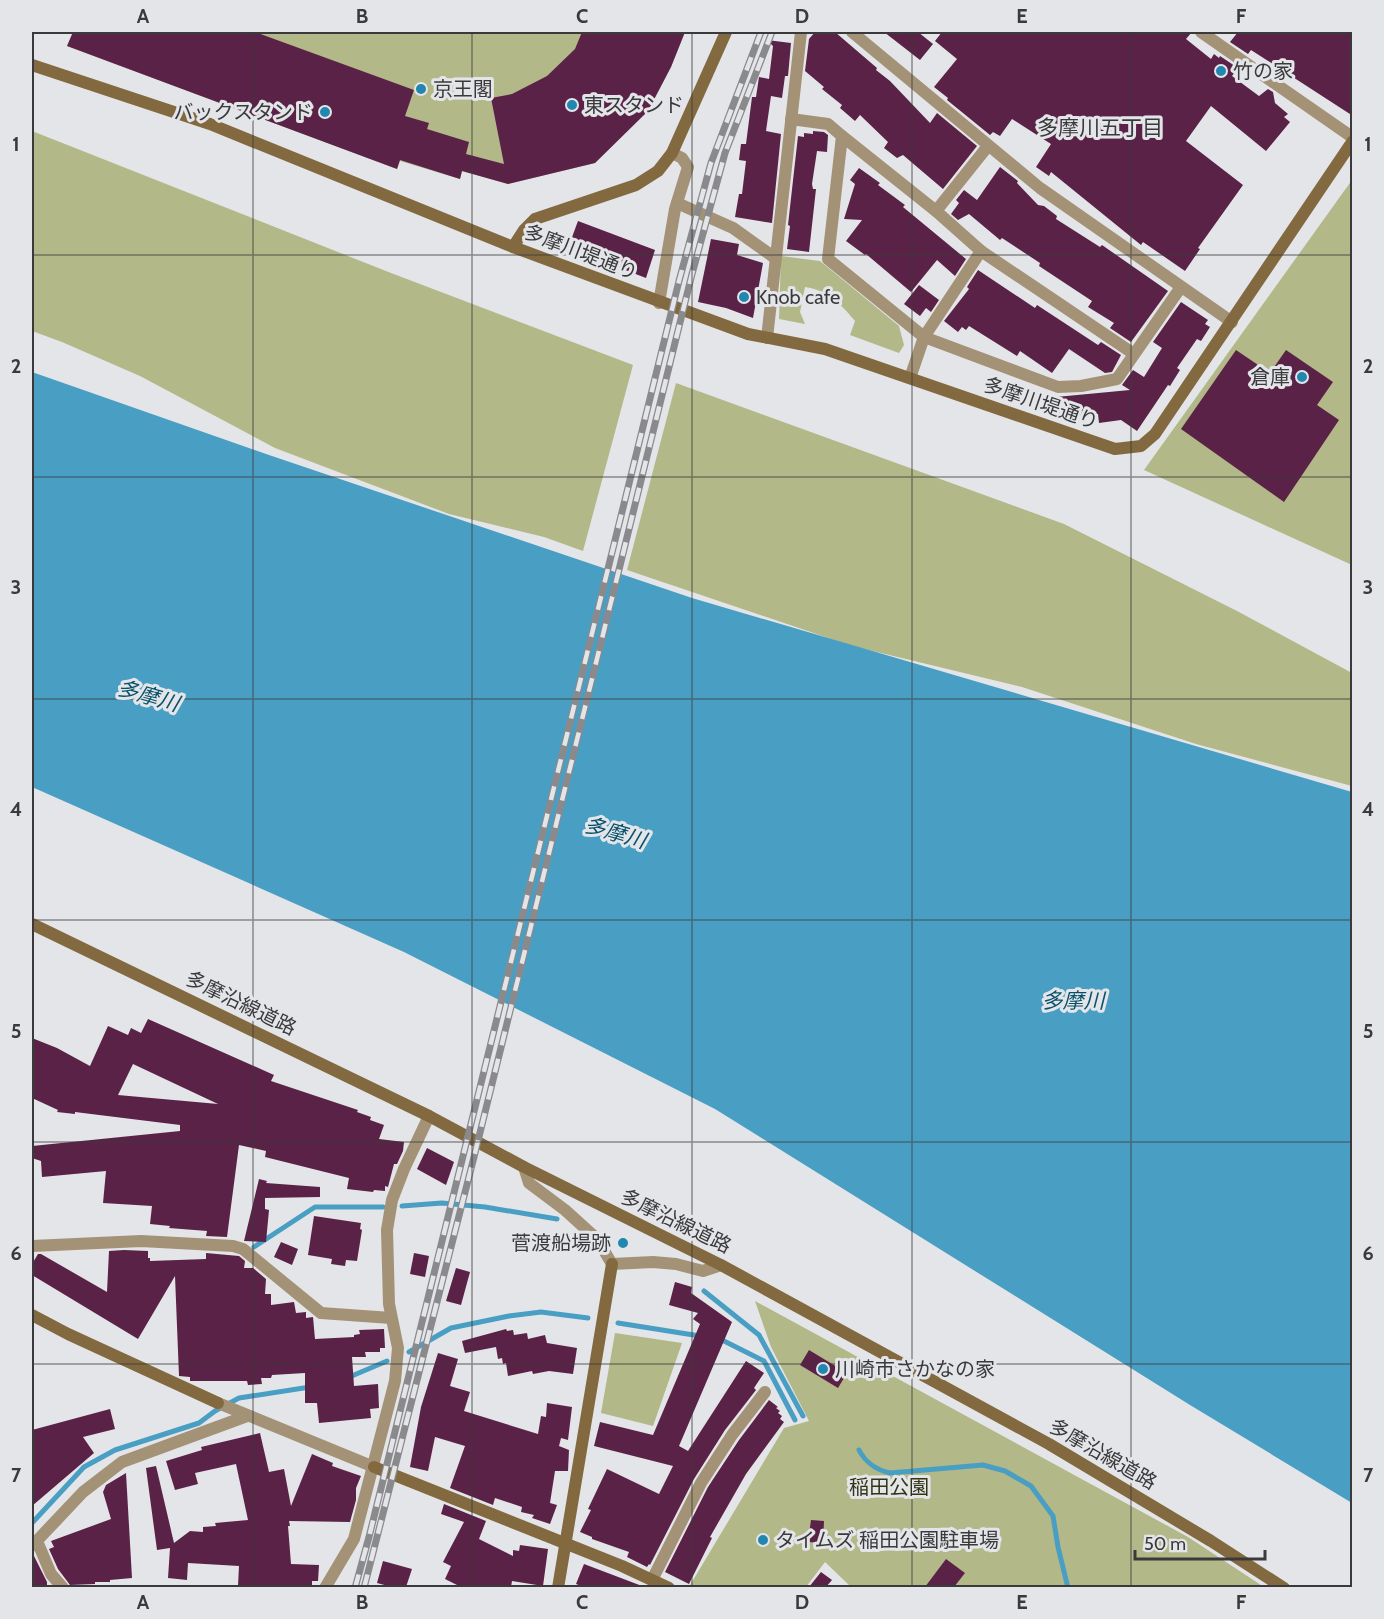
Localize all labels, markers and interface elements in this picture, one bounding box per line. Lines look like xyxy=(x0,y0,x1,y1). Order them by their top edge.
text: A xyxy=(137,4,150,28)
text: B xyxy=(356,4,368,28)
text: C xyxy=(576,4,588,28)
text: D xyxy=(795,4,809,28)
text: E xyxy=(1016,4,1028,28)
text: F xyxy=(1236,4,1247,28)
place label: 竹の家 xyxy=(1233,59,1293,83)
marker: 竹の家 xyxy=(1214,64,1228,78)
place label: 京王閣 xyxy=(433,77,493,101)
marker: 京王閣 xyxy=(414,82,428,96)
place label: 東スタンド xyxy=(584,93,684,117)
marker: 東スタンド xyxy=(565,98,579,112)
place label: バックスタンド xyxy=(174,100,313,124)
marker: バックスタンド xyxy=(318,105,332,119)
district label: 多摩川五丁目 xyxy=(1037,115,1163,140)
text: 1 xyxy=(12,132,20,156)
text: 1 xyxy=(1364,132,1372,156)
street label: 多摩川堤通り xyxy=(521,219,641,285)
place label: Knob cafe xyxy=(756,285,840,309)
marker: Knob cafe xyxy=(737,290,751,304)
text: 2 xyxy=(11,354,21,378)
text: 2 xyxy=(1363,354,1373,378)
place label: 倉庫 xyxy=(1250,365,1290,389)
marker: 倉庫 xyxy=(1295,370,1309,384)
street label: 多摩川堤通り xyxy=(980,372,1102,434)
text: 3 xyxy=(11,575,21,599)
text: 3 xyxy=(1363,575,1373,599)
water label: 多摩川 xyxy=(114,675,184,717)
text: 4 xyxy=(10,797,22,821)
text: 4 xyxy=(1362,797,1374,821)
water label: 多摩川 xyxy=(581,812,651,854)
street label: 多摩沿線道路 xyxy=(182,966,300,1040)
water label: 多摩川 xyxy=(1042,988,1106,1013)
text: 5 xyxy=(11,1019,21,1043)
text: 5 xyxy=(1363,1019,1373,1043)
street label: 多摩沿線道路 xyxy=(617,1184,735,1258)
place label: 菅渡船場跡 xyxy=(511,1231,611,1255)
marker: 菅渡船場跡 xyxy=(616,1236,630,1250)
text: 6 xyxy=(10,1241,22,1265)
text: 6 xyxy=(1362,1241,1374,1265)
place label: 川崎市さかなの家 xyxy=(835,1357,995,1381)
marker: 川崎市さかなの家 xyxy=(816,1362,830,1376)
street label: 多摩沿線道路 xyxy=(1045,1414,1161,1494)
text: 7 xyxy=(11,1463,22,1487)
text: 7 xyxy=(1363,1463,1374,1487)
park label: 稲田公園 xyxy=(849,1475,929,1499)
scale bar xyxy=(1135,1523,1266,1561)
place label: タイムズ 稲田公園駐車場 xyxy=(775,1528,999,1552)
marker: タイムズ 稲田公園駐車場 xyxy=(756,1533,770,1547)
text: 50 m xyxy=(1144,1533,1186,1555)
text: A xyxy=(137,1590,150,1614)
text: B xyxy=(356,1590,368,1614)
text: C xyxy=(576,1590,588,1614)
text: D xyxy=(795,1590,809,1614)
text: E xyxy=(1016,1590,1028,1614)
text: F xyxy=(1236,1590,1247,1614)

